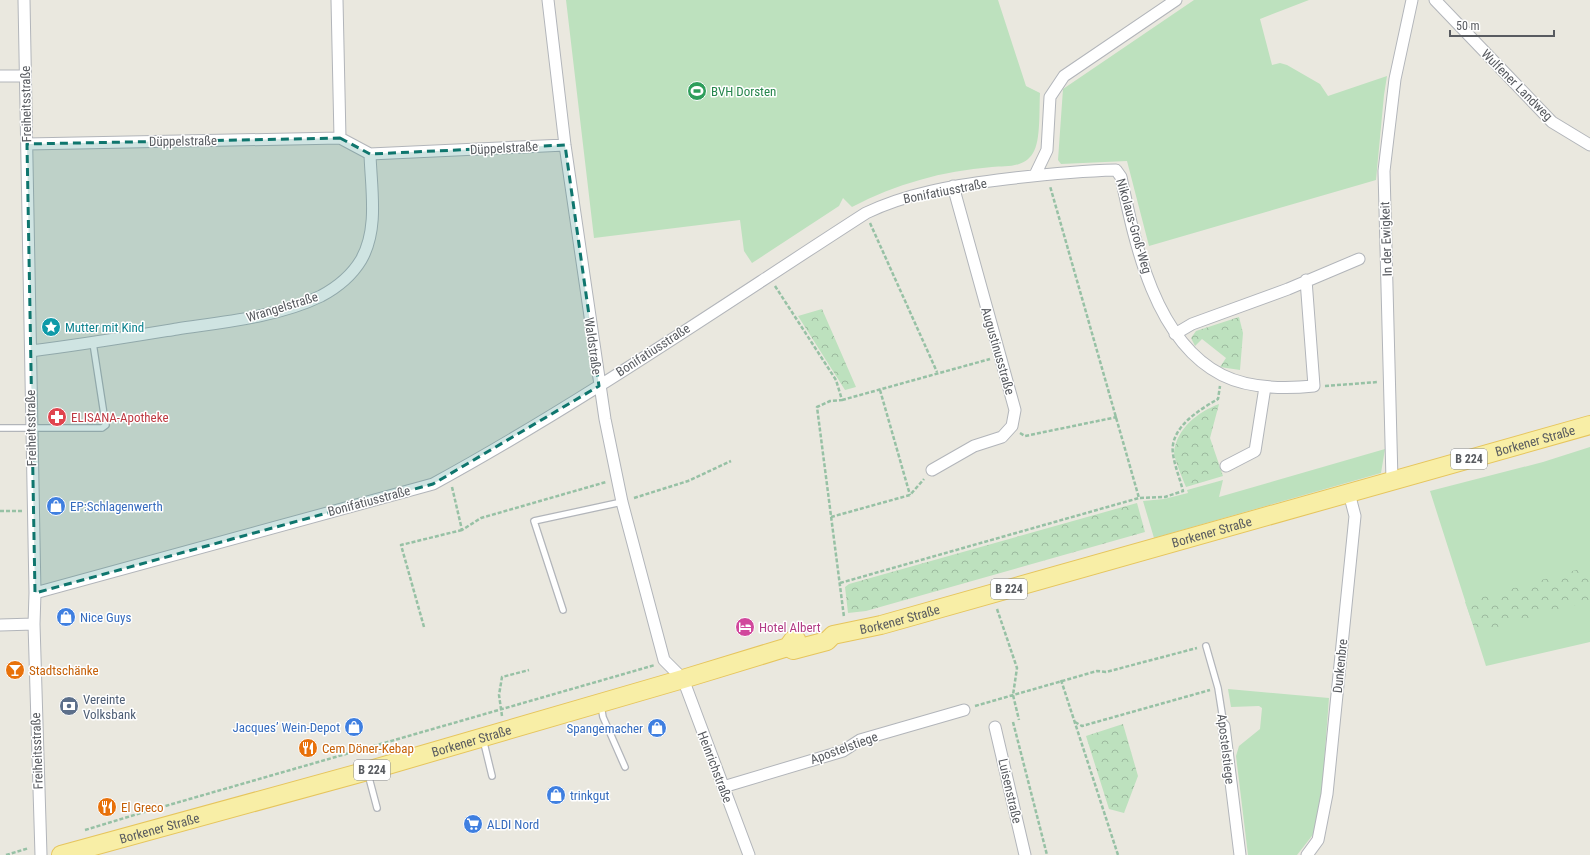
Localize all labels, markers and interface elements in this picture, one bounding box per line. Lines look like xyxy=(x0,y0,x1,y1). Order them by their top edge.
scale bar xyxy=(1450,12,1554,38)
text: 50 m xyxy=(1456,19,1480,33)
street label: Wulfener Landweg xyxy=(1478,46,1556,124)
street label: Freiheitsstraße xyxy=(18,66,34,142)
sports icon: BVH Dorsten xyxy=(686,80,708,102)
place label: BVH Dorsten xyxy=(711,84,776,99)
street label: Düppelstraße xyxy=(149,133,217,149)
street label: Düppelstraße xyxy=(470,139,538,157)
street label: Bonifatiusstraße xyxy=(902,176,988,206)
street label: Nikolaus-Groß-Weg xyxy=(1113,177,1155,275)
street label: In der Ewigkeit xyxy=(1377,201,1395,277)
street label: Wrangelstraße xyxy=(244,289,320,325)
street label: Augustinusstraße xyxy=(978,306,1018,396)
place icon: Mutter mit Kind xyxy=(40,316,62,338)
street label: Waldstraße xyxy=(582,316,604,376)
place label: Mutter mit Kind xyxy=(65,320,144,335)
street label: Bonifatiusstraße xyxy=(613,321,693,379)
street label: Freiheitsstraße xyxy=(23,390,39,466)
pharmacy icon: ELISANA-Apotheke xyxy=(46,406,68,428)
place label: ELISANA-Apotheke xyxy=(71,410,169,425)
street label: Borkener Straße xyxy=(1493,422,1577,459)
road number: B 224 xyxy=(1451,449,1487,469)
street label: Bonifatiusstraße xyxy=(326,483,412,519)
shop icon: EP:Schlagenwerth xyxy=(45,495,67,517)
place label: EP:Schlagenwerth xyxy=(70,499,163,514)
street label: Borkener Straße xyxy=(1170,513,1253,550)
road number: B 224 xyxy=(991,579,1027,599)
street label: Borkener Straße xyxy=(858,601,941,637)
shop icon: Nice Guys xyxy=(55,606,77,628)
place label: Nice Guys xyxy=(80,610,132,625)
hotel icon: Hotel Albert xyxy=(734,616,756,638)
place label: Hotel Albert xyxy=(759,620,821,635)
street label: Dunkenbre xyxy=(1330,638,1350,694)
bar icon: Stadtschänke xyxy=(4,659,26,681)
place label: Stadtschänke xyxy=(29,663,99,678)
place label: Vereinte Volksbank xyxy=(83,692,136,722)
bank icon: Vereinte Volksbank xyxy=(58,695,80,717)
street label: Freiheitsstraße xyxy=(28,712,46,790)
street label: Apostelstiege xyxy=(1214,713,1238,785)
shop icon: Jacques’ Wein-Depot xyxy=(343,716,365,738)
shop icon: Spangemacher xyxy=(646,717,668,739)
place label: Jacques’ Wein-Depot xyxy=(233,720,340,735)
place label: Spangemacher xyxy=(566,721,643,736)
street label: Borkener Straße xyxy=(430,722,513,759)
street label: Heinrichstraße xyxy=(695,729,735,805)
street label: Apostelstiege xyxy=(808,729,880,767)
restaurant icon: Cem Döner-Kebap xyxy=(297,737,319,759)
place label: Cem Döner-Kebap xyxy=(322,741,414,756)
street label: Luisenstraße xyxy=(995,757,1025,825)
road number: B 224 xyxy=(354,760,390,780)
shop icon: trinkgut xyxy=(545,784,567,806)
place label: trinkgut xyxy=(570,788,610,803)
restaurant icon: El Greco xyxy=(96,796,118,818)
place label: El Greco xyxy=(121,800,164,815)
street label: Borkener Straße xyxy=(118,810,201,846)
supermarket icon: ALDI Nord xyxy=(462,813,484,835)
place label: ALDI Nord xyxy=(487,817,539,832)

